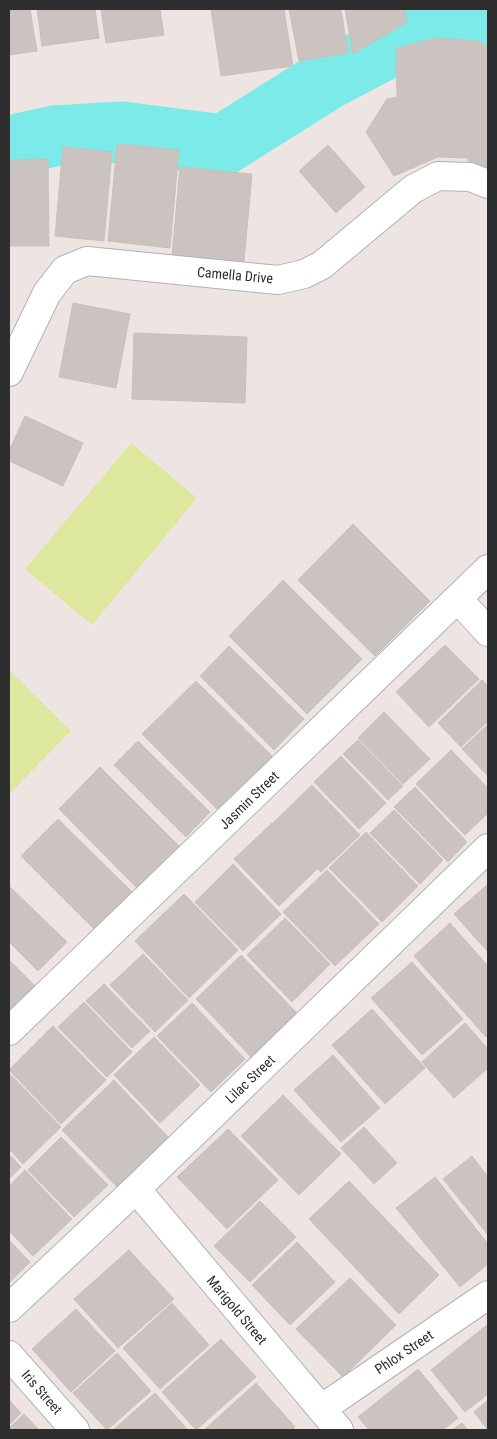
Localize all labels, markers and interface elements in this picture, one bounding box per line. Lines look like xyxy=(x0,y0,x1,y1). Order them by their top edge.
street label: Camella Drive xyxy=(196,264,274,286)
street label: Jasmin Street xyxy=(216,768,282,832)
street label: Lilac Street xyxy=(222,1052,278,1106)
street label: Marigold Street xyxy=(204,1272,270,1348)
street label: Phlox Street xyxy=(372,1327,436,1377)
street label: Iris Street xyxy=(18,1367,66,1417)

